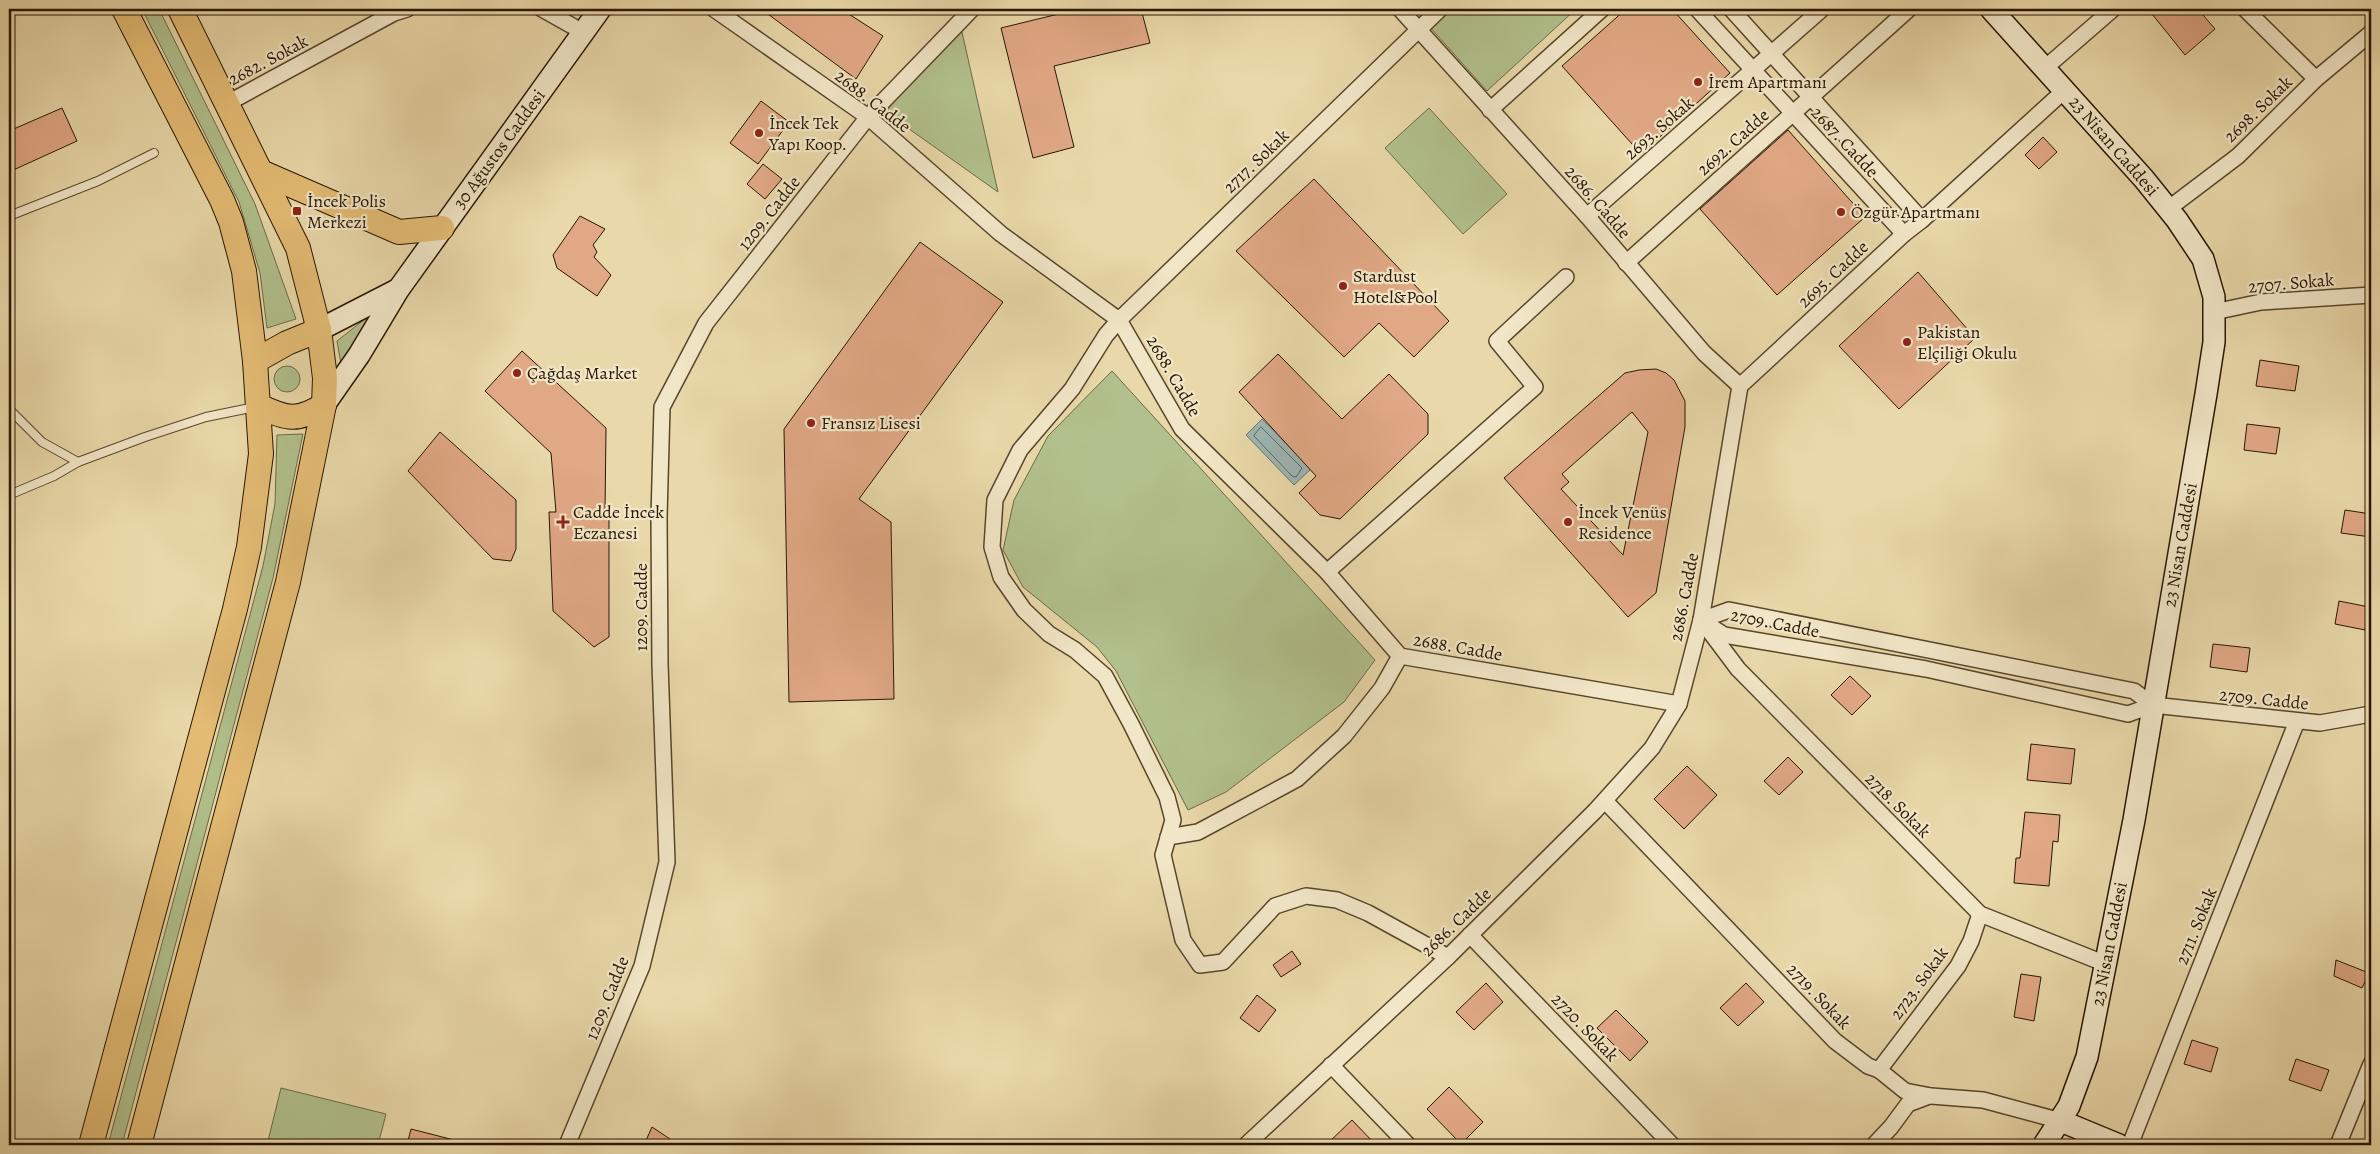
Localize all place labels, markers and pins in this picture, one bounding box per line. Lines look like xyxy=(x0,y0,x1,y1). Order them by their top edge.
place label: İrem Apartmanı xyxy=(1708,70,1827,94)
marker: İrem Apartmanı xyxy=(1692,76,1704,88)
place label: İncek Tek Yapı Koop. xyxy=(768,111,847,156)
marker: İncek Tek Yapı Koop. xyxy=(753,127,765,139)
place label: İncek Polis Merkezi xyxy=(307,189,386,234)
place label: Özgür Apartmanı xyxy=(1851,200,1980,224)
marker: İncek Polis Merkezi xyxy=(291,205,303,217)
marker: Özgür Apartmanı xyxy=(1835,206,1847,218)
place label: Stardust Hotel&Pool xyxy=(1353,264,1438,309)
marker: Stardust Hotel&Pool xyxy=(1337,280,1349,292)
place label: Pakistan Elçiliği Okulu xyxy=(1917,320,2017,365)
marker: Pakistan Elçiliği Okulu xyxy=(1901,336,1913,348)
place label: Çağdaş Market xyxy=(527,361,638,385)
marker: Çağdaş Market xyxy=(511,367,523,379)
place label: Fransız Lisesi xyxy=(821,411,921,435)
marker: Fransız Lisesi xyxy=(805,417,817,429)
place label: Cadde İncek Eczanesi xyxy=(573,500,664,545)
place label: İncek Venüs Residence xyxy=(1578,500,1667,545)
marker: Cadde İncek Eczanesi xyxy=(557,516,569,528)
marker: İncek Venüs Residence xyxy=(1562,516,1574,528)

